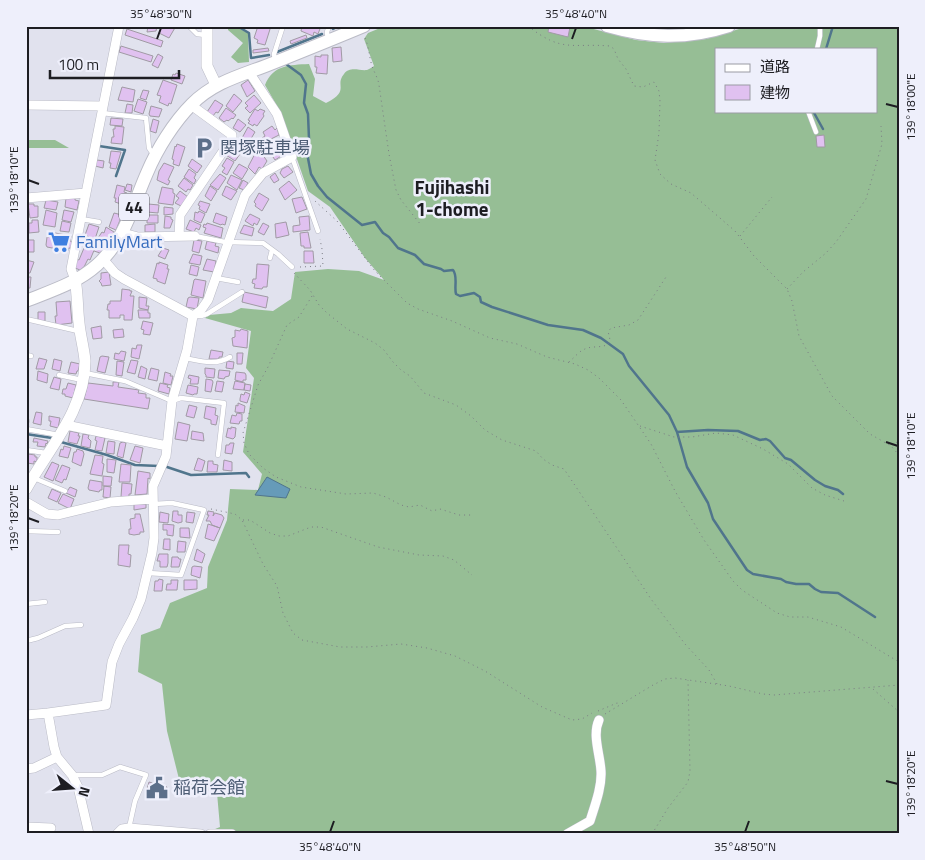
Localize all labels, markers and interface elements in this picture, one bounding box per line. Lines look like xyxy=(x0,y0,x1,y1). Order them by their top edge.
text: 35°48'30"N xyxy=(130,4,192,23)
text: 35°48'40"N xyxy=(545,4,607,23)
scale bar xyxy=(50,48,179,80)
legend xyxy=(715,48,878,112)
text: 100 m xyxy=(58,53,99,76)
text: 道路 xyxy=(760,55,790,78)
text: 139°18'00"E xyxy=(901,73,920,141)
text: 建物 xyxy=(760,81,790,104)
place label: 関塚駐車場 xyxy=(220,134,310,161)
parking icon: 関塚駐車場 xyxy=(191,135,217,161)
text: 139°18'10"E xyxy=(4,146,23,214)
district label: Fujihashi 1-chome xyxy=(415,172,489,223)
road number: 44 xyxy=(119,193,149,220)
place label: FamilyMart xyxy=(76,228,163,255)
supermarket icon: FamilyMart xyxy=(46,229,72,255)
text: 139°18'10"E xyxy=(901,412,920,480)
text: 139°18'20"E xyxy=(4,484,23,552)
text: 139°18'20"E xyxy=(901,750,920,818)
north arrow xyxy=(48,762,98,812)
place label: 稲荷会館 xyxy=(173,774,245,801)
public building icon: 稲荷会館 xyxy=(144,775,170,801)
text: N xyxy=(73,784,96,800)
text: 35°48'40"N xyxy=(299,837,361,856)
text: 35°48'50"N xyxy=(714,837,776,856)

